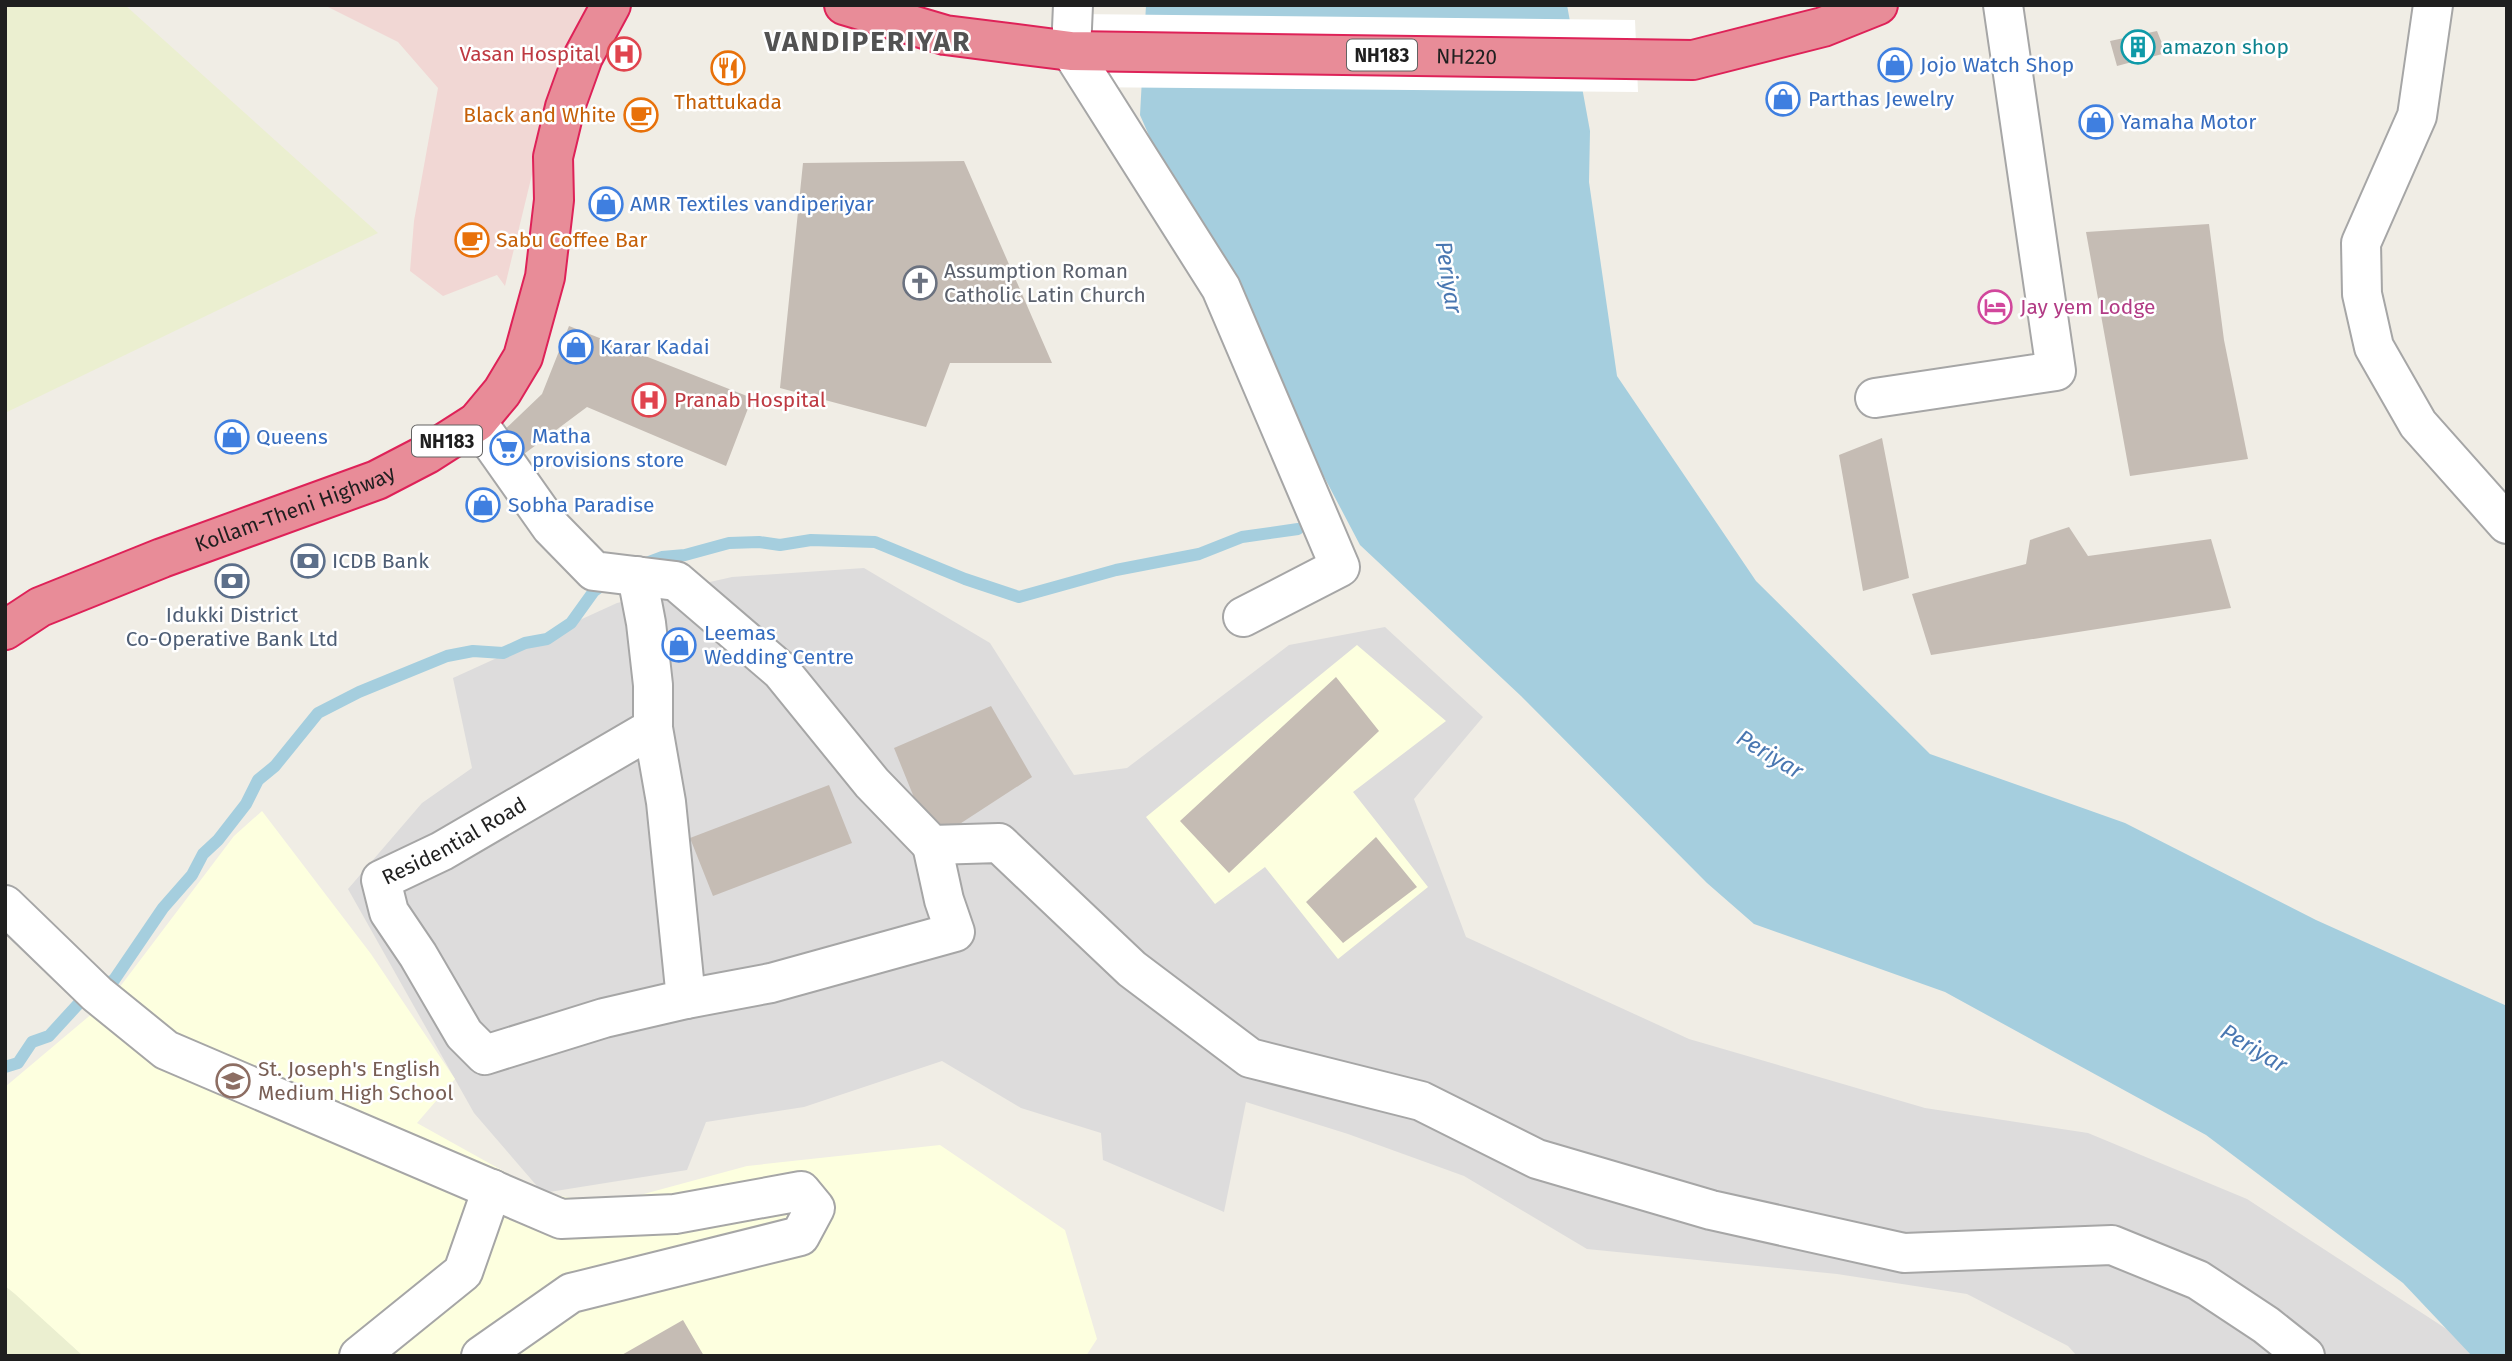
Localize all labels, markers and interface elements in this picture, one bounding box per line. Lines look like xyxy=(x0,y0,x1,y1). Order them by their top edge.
district label: VANDIPERIYAR xyxy=(764,25,971,58)
building icon: amazon shop xyxy=(2119,28,2157,66)
place label: amazon shop xyxy=(2162,34,2289,60)
hospital icon: Vasan Hospital xyxy=(605,35,643,73)
road number: NH183 xyxy=(1347,40,1417,70)
place label: Vasan Hospital xyxy=(460,41,600,67)
street label: NH220 xyxy=(1436,43,1497,70)
shop icon: Jojo Watch Shop xyxy=(1876,46,1914,84)
restaurant icon: Thattukada xyxy=(709,49,747,87)
place label: Jojo Watch Shop xyxy=(1920,52,2074,78)
shop icon: Parthas Jewelry xyxy=(1764,80,1802,118)
place label: Parthas Jewelry xyxy=(1808,86,1955,112)
place label: Thattukada xyxy=(674,89,782,115)
cafe icon: Black and White xyxy=(622,96,660,134)
place label: Black and White xyxy=(463,102,616,128)
shop icon: Yamaha Motor xyxy=(2077,103,2115,141)
place label: Yamaha Motor xyxy=(2120,109,2256,135)
shop icon: AMR Textiles vandiperiyar xyxy=(587,185,625,223)
place label: AMR Textiles vandiperiyar xyxy=(630,191,874,217)
cafe icon: Sabu Coffee Bar xyxy=(453,221,491,259)
place label: Sabu Coffee Bar xyxy=(496,227,647,253)
water label: Periyar xyxy=(1429,239,1469,316)
place label: Assumption Roman Catholic Latin Church xyxy=(944,258,1146,308)
church icon: Assumption Roman Catholic Latin Church xyxy=(901,264,939,302)
hotel icon: Jay yem Lodge xyxy=(1976,288,2014,326)
place label: Jay yem Lodge xyxy=(2020,294,2155,320)
shop icon: Karar Kadai xyxy=(557,328,595,366)
place label: Karar Kadai xyxy=(600,334,710,360)
hospital icon: Pranab Hospital xyxy=(630,381,668,419)
place label: Pranab Hospital xyxy=(674,387,826,413)
shop icon: Queens xyxy=(213,418,251,456)
place label: Matha provisions store xyxy=(532,423,684,473)
place label: Queens xyxy=(256,424,328,450)
road number: NH183 xyxy=(412,426,482,456)
supermarket icon: Matha provisions store xyxy=(488,429,526,467)
street label: Kollam-Theni Highway xyxy=(191,460,400,558)
shop icon: Sobha Paradise xyxy=(464,486,502,524)
place label: Sobha Paradise xyxy=(508,492,654,518)
bank icon: ICDB Bank xyxy=(289,542,327,580)
place label: ICDB Bank xyxy=(332,548,429,574)
bank icon: Idukki District Co-Operative Bank Ltd xyxy=(213,562,251,600)
place label: Idukki District Co-Operative Bank Ltd xyxy=(126,602,338,652)
place label: Leemas Wedding Centre xyxy=(704,620,854,670)
shop icon: Leemas Wedding Centre xyxy=(660,626,698,664)
water label: Periyar xyxy=(1732,723,1809,785)
street label: Residential Road xyxy=(378,792,531,891)
water label: Periyar xyxy=(2216,1017,2293,1079)
place label: St. Joseph's English Medium High School xyxy=(258,1056,454,1106)
school or university icon: St. Joseph's English Medium High School xyxy=(214,1062,252,1100)

